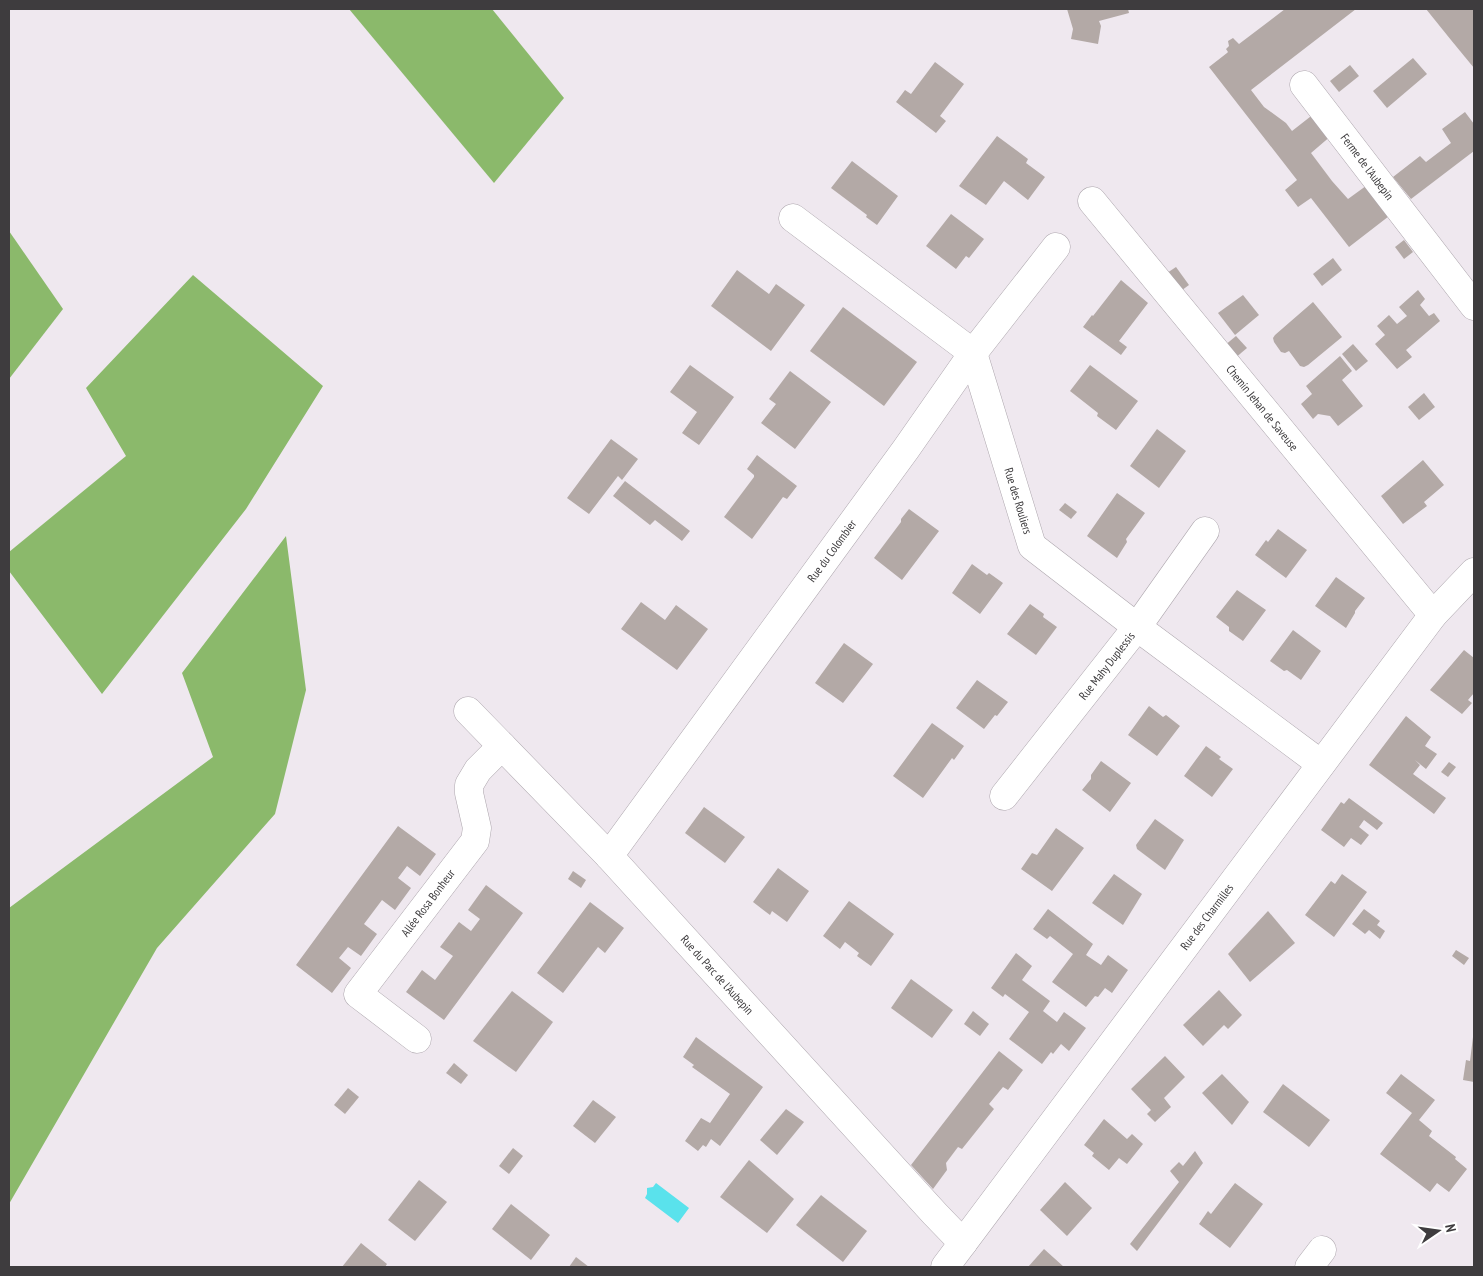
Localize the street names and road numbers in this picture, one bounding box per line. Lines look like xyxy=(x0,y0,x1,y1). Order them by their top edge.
street label: Ferme de l'Aubepin xyxy=(1338,131,1397,203)
street label: Chemin Jehan de Saveuse xyxy=(1223,362,1302,454)
street label: Rue des Rouliers xyxy=(1001,466,1036,536)
street label: Rue du Colombier xyxy=(804,516,860,585)
street label: Rue Mahy Duplessis xyxy=(1075,629,1138,703)
street label: Allée Rosa Bonheur xyxy=(397,866,458,939)
street label: Rue des Charmilles xyxy=(1177,881,1236,953)
street label: Rue du Parc de l'Aubepin xyxy=(678,932,757,1018)

